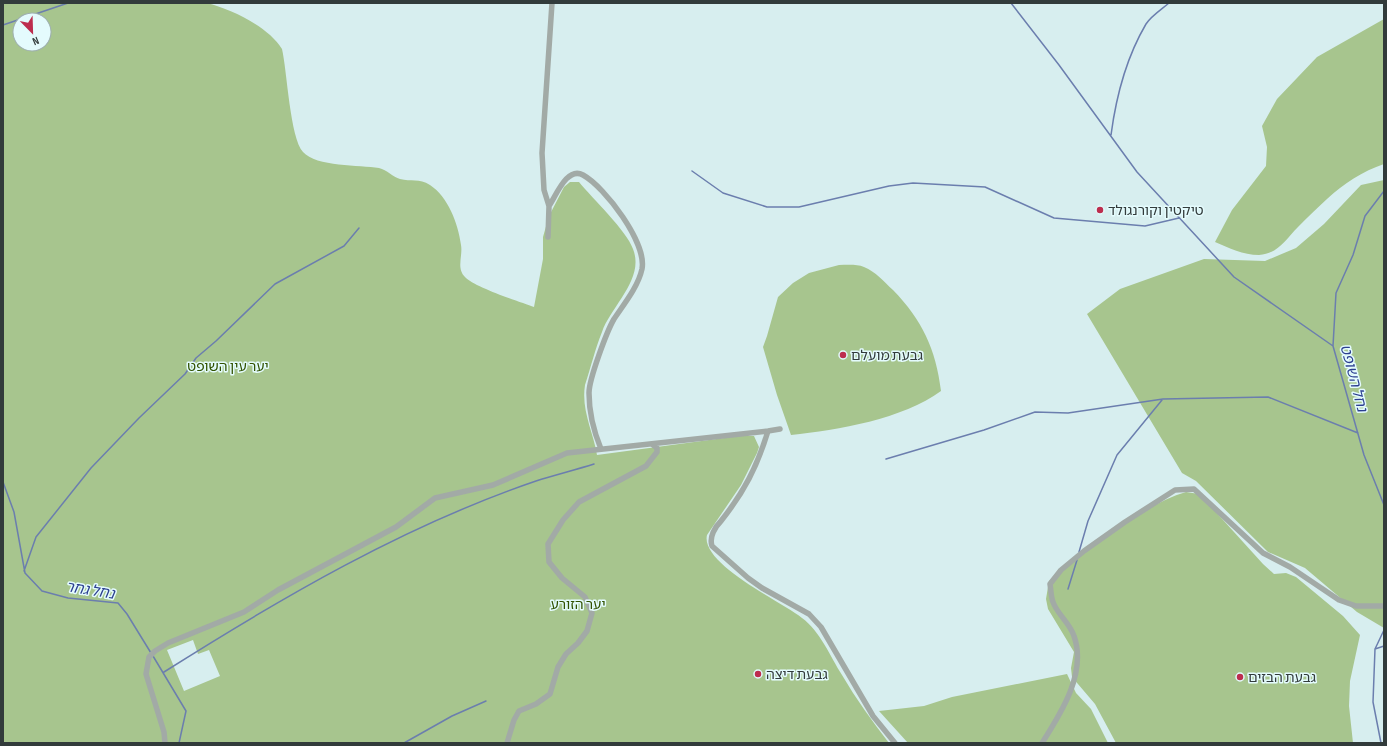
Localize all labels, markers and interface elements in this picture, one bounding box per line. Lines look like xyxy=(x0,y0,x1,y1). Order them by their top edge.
north arrow xyxy=(12,12,52,52)
text: N xyxy=(30,34,41,48)
place label: טיקטין וקורנגולד xyxy=(1108,202,1204,219)
marker: טיקטין וקורנגולד xyxy=(1095,205,1105,215)
water label: נחל השופט xyxy=(1335,342,1372,415)
place label: גבעת מועלם xyxy=(851,347,923,364)
marker: גבעת מועלם xyxy=(838,350,848,360)
park label: יער עין השופט xyxy=(187,358,269,375)
water label: נחל גחר xyxy=(64,577,117,604)
park label: יער הזורע xyxy=(550,596,606,613)
place label: גבעת דיצה xyxy=(766,666,828,683)
marker: גבעת דיצה xyxy=(753,669,763,679)
place label: גבעת הבזים xyxy=(1248,669,1316,686)
marker: גבעת הבזים xyxy=(1235,672,1245,682)

